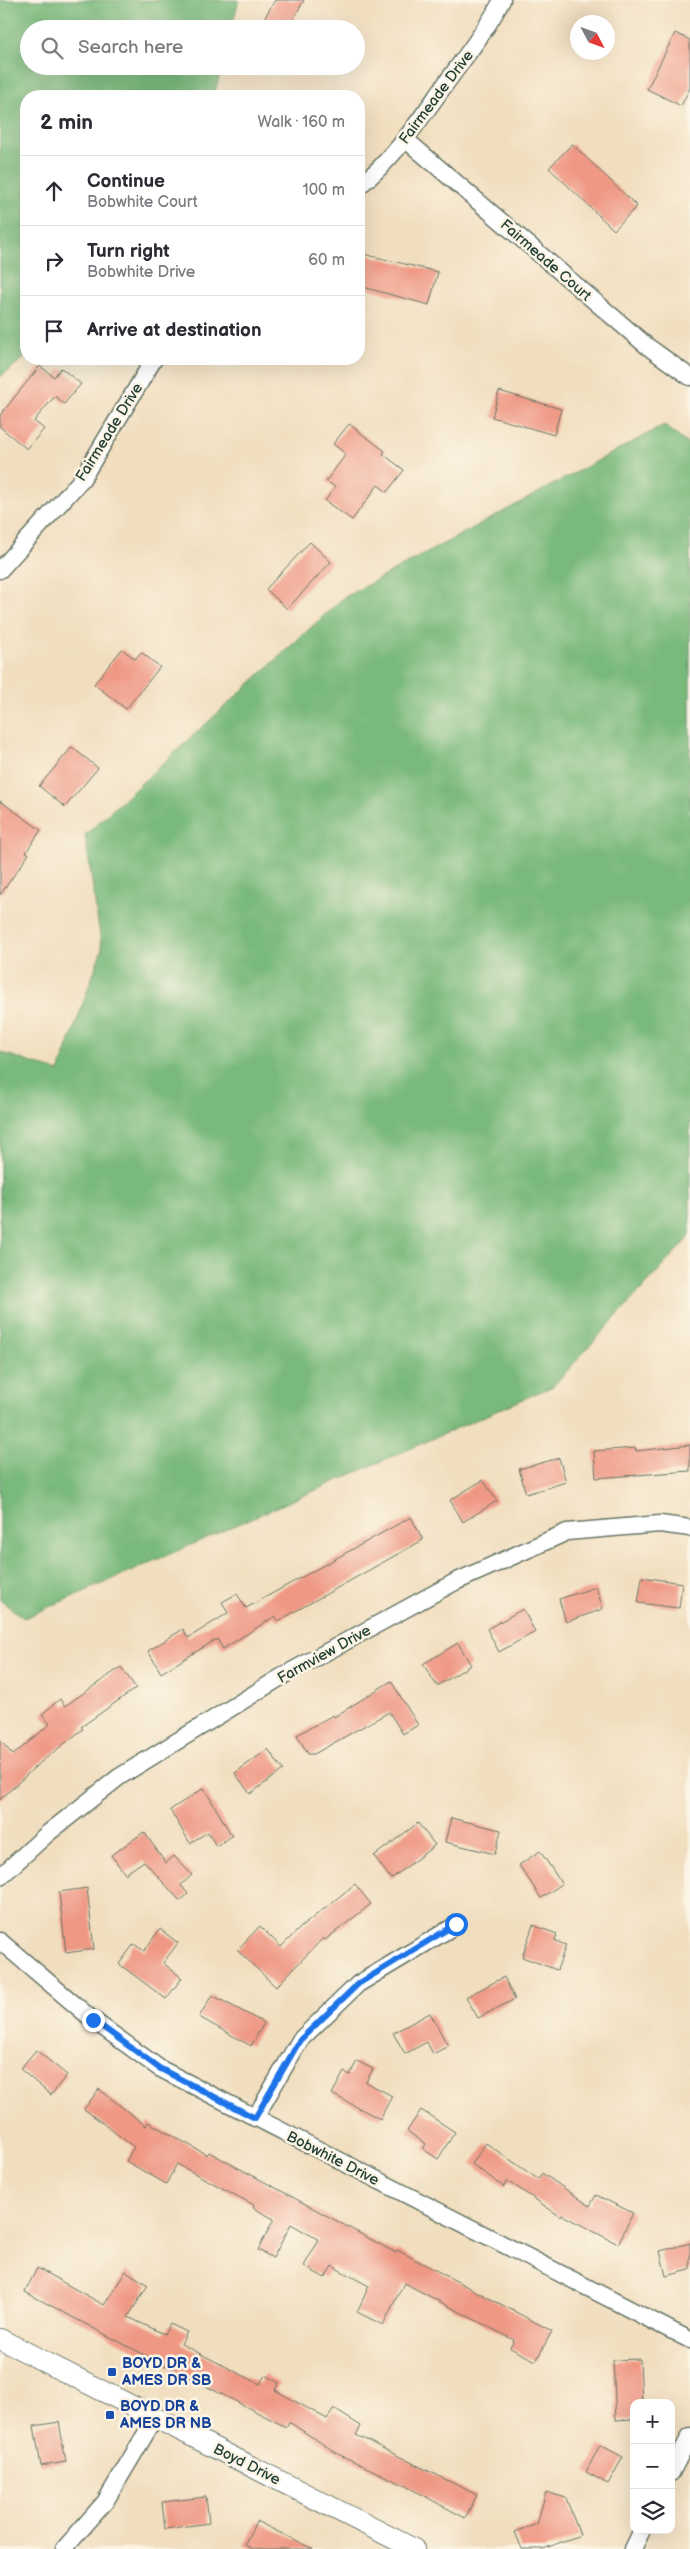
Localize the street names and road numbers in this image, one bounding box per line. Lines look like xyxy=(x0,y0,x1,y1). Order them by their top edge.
street label: Fairmeade Drive xyxy=(395,47,478,148)
street label: Fairmeade Court xyxy=(496,216,596,305)
street label: Fairmeade Drive xyxy=(72,379,147,485)
street label: Farmview Drive xyxy=(274,1621,374,1688)
street label: Bobwhite Drive xyxy=(283,2127,382,2190)
street label: Boyd Drive xyxy=(210,2439,284,2490)

